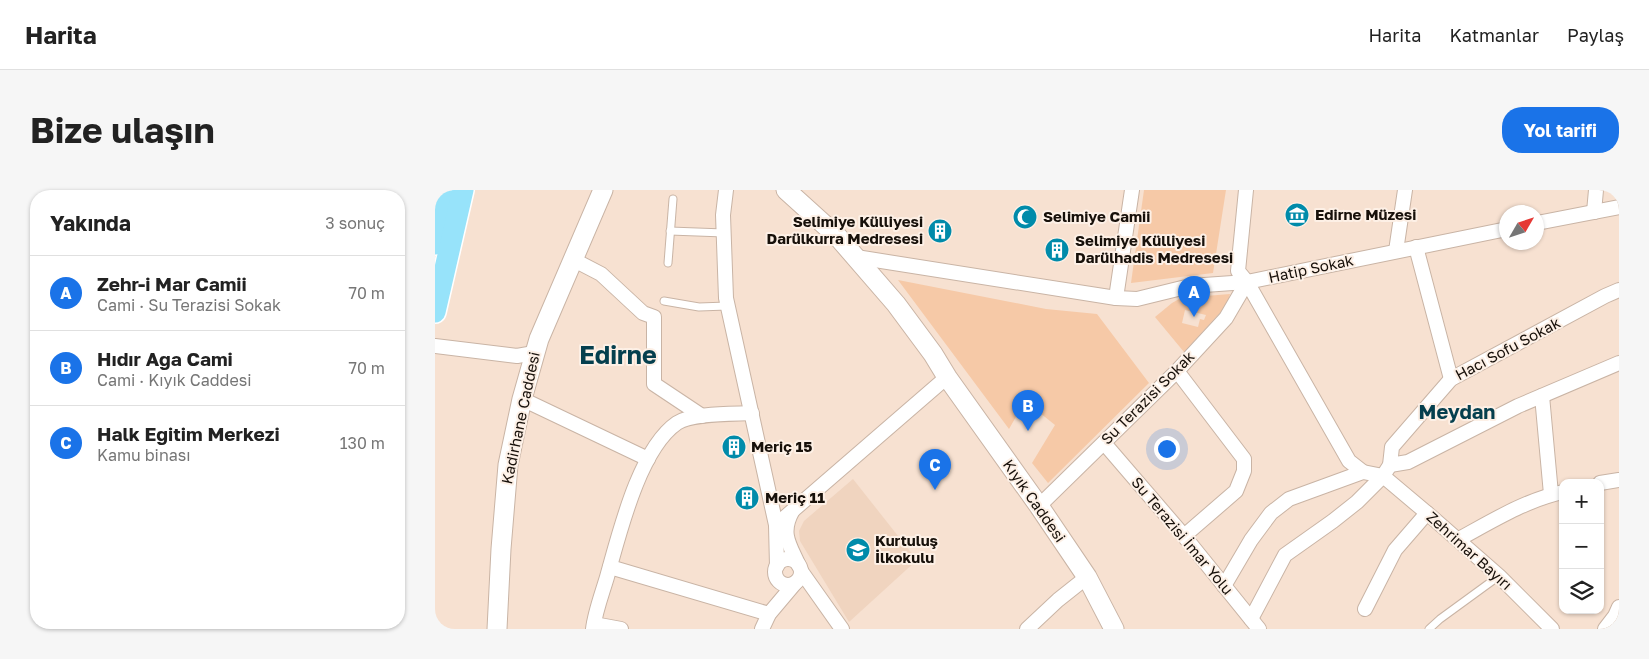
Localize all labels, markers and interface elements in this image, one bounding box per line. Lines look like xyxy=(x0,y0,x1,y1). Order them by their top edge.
text: Harita xyxy=(25,20,97,49)
text: Harita xyxy=(1368,24,1421,46)
text: Katmanlar xyxy=(1449,24,1539,46)
text: Paylaş xyxy=(1567,24,1624,46)
button: Yol tarifi xyxy=(1502,107,1619,153)
text: Bize ulaşın xyxy=(30,109,215,151)
museum icon: Edirne Müzesi xyxy=(1284,202,1310,228)
mosque icon: Selimiye Camii xyxy=(1012,204,1038,230)
place label: Edirne Müzesi xyxy=(1315,205,1416,223)
north arrow xyxy=(1499,205,1544,250)
place label: Selimiye Camii xyxy=(1043,207,1150,225)
text: Yakında xyxy=(50,210,131,236)
place label: Selimiye Külliyesi Darülkurra Medresesi xyxy=(767,212,923,247)
text: 3 sonuç xyxy=(325,213,385,233)
building icon: Selimiye Külliyesi Darülkurra Medresesi xyxy=(927,218,953,244)
place label: Selimiye Külliyesi Darülhadis Medresesi xyxy=(1075,231,1233,266)
building icon: Selimiye Külliyesi Darülhadis Medresesi xyxy=(1044,237,1070,263)
street label: Hatip Sokak xyxy=(1267,250,1356,286)
text: Zehr-i Mar Camii xyxy=(97,272,247,295)
pin: A xyxy=(1178,276,1210,317)
text: A xyxy=(60,283,72,303)
text: 70 m xyxy=(348,283,385,303)
text: Cami · Su Terazisi Sokak xyxy=(97,295,281,315)
street label: Hacı Sofu Sokak xyxy=(1452,313,1564,383)
district label: Edirne xyxy=(579,339,657,370)
text: Hıdır Ağa Cami xyxy=(97,347,233,370)
street label: Su Terazisi Sokak xyxy=(1097,347,1198,448)
street label: Kadirhane Caddesi xyxy=(497,350,543,486)
text: B xyxy=(60,358,72,378)
text: 70 m xyxy=(348,358,385,378)
text: Cami · Kıyık Caddesi xyxy=(97,370,251,390)
pin: B xyxy=(1012,390,1044,431)
district label: Meydan xyxy=(1419,399,1495,423)
text: Halk Eğitim Merkezi xyxy=(97,422,280,445)
text: C xyxy=(60,433,72,453)
text: 130 m xyxy=(340,433,385,453)
building icon: Meriç 15 xyxy=(721,434,747,460)
your location xyxy=(1154,436,1180,462)
place label: Meriç 15 xyxy=(751,437,812,455)
text: Kamu binası xyxy=(97,445,191,465)
pin: C xyxy=(919,449,951,490)
street label: Kıyık Caddesi xyxy=(1000,456,1070,545)
street label: Su Terazisi İmar Yolu xyxy=(1128,473,1237,598)
map controls xyxy=(1559,479,1604,614)
button: + xyxy=(1559,479,1604,524)
building icon: Meriç 11 xyxy=(734,485,760,511)
place label: Meriç 11 xyxy=(765,488,825,506)
street label: Zehrimar Bayırı xyxy=(1423,507,1516,593)
button: − xyxy=(1559,524,1604,569)
place label: Kurtuluş İlkokulu xyxy=(875,531,938,566)
school or university icon: Kurtuluş İlkokulu xyxy=(845,537,871,563)
button: layers xyxy=(1559,569,1604,614)

